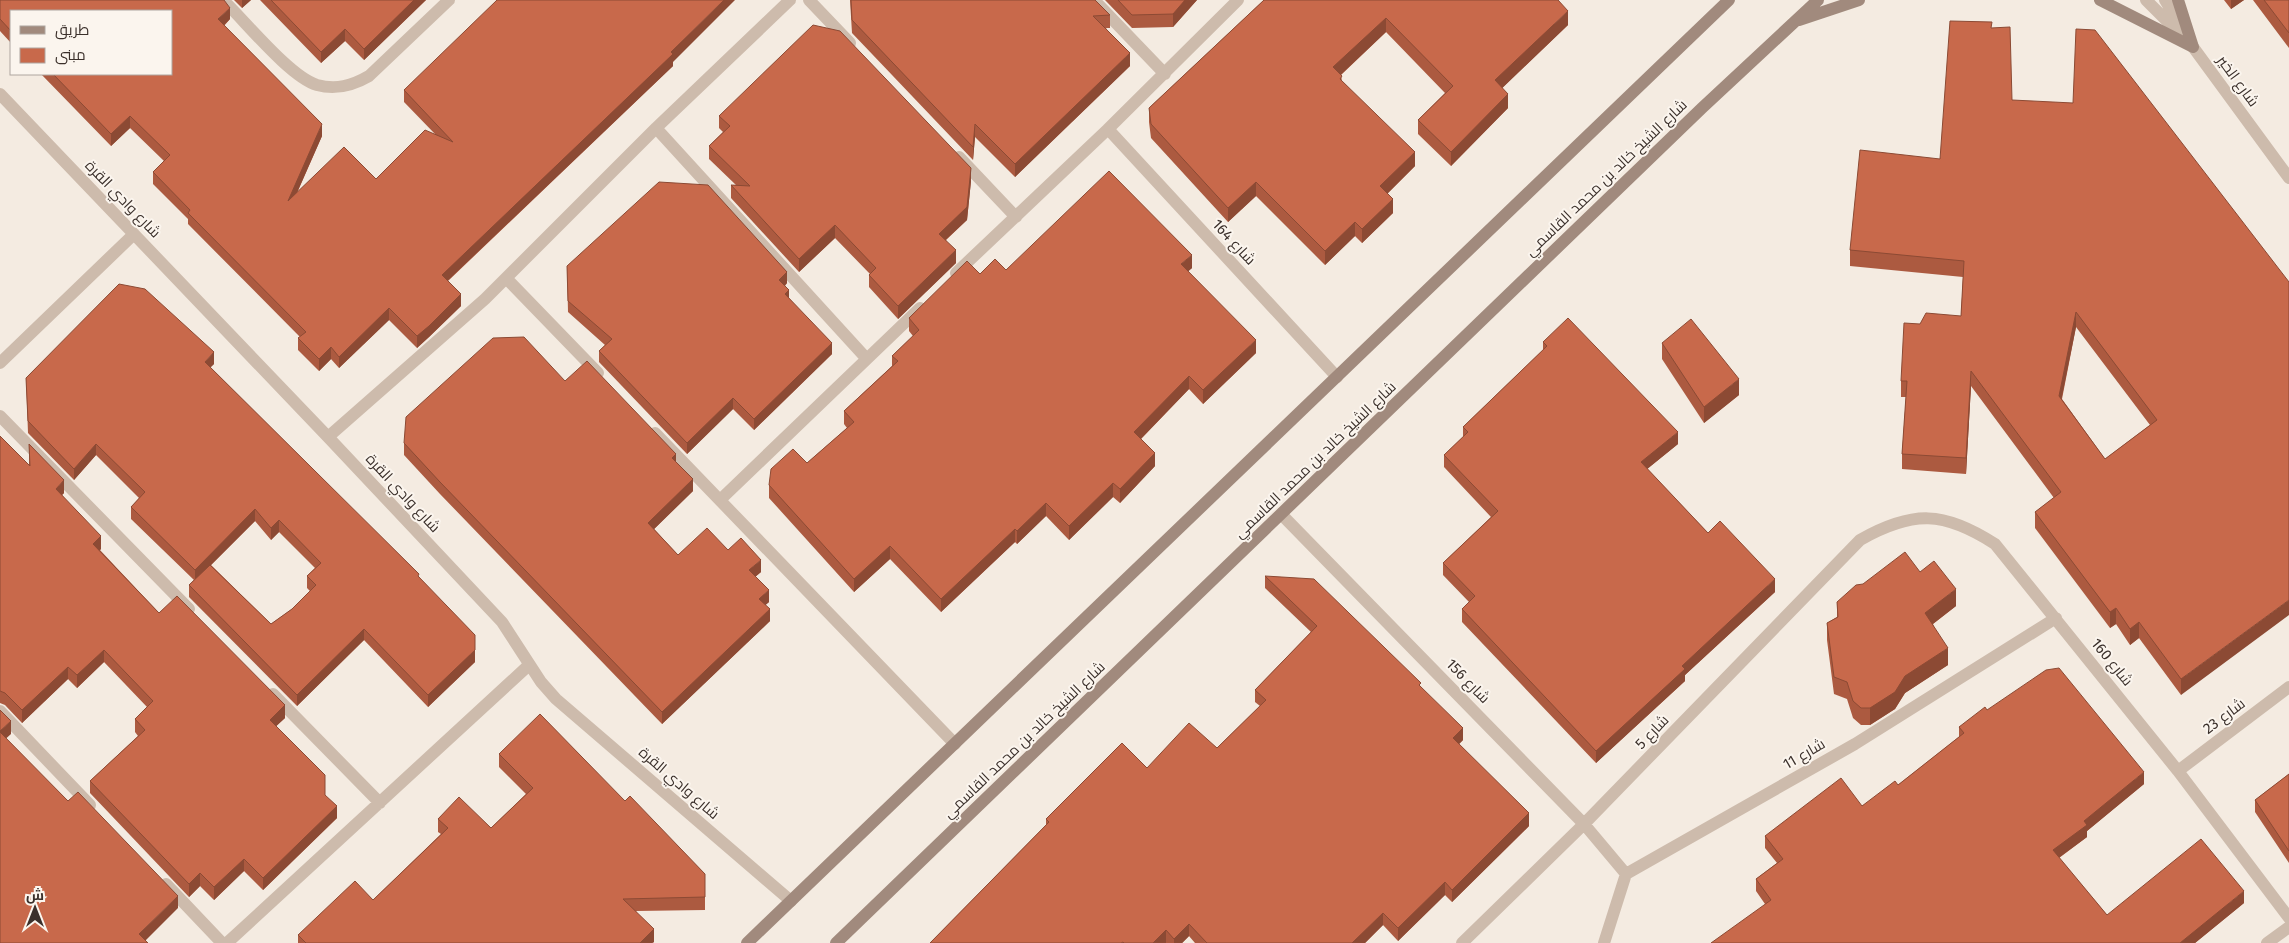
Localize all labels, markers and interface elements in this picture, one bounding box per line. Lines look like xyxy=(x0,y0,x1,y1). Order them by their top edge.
legend xyxy=(10,10,172,75)
text: طريق xyxy=(55,21,89,40)
text: مبنى xyxy=(55,46,86,65)
street label: شارع الخير xyxy=(2211,51,2263,111)
street label: شارع الشيخ خالد بن محمد القاسمي xyxy=(1521,96,1693,262)
street label: شارع وادي القرة xyxy=(79,156,165,244)
street label: شارع 164 xyxy=(1207,216,1260,270)
street label: شارع الشيخ خالد بن محمد القاسمي xyxy=(1230,378,1402,544)
street label: شارع وادي القرة xyxy=(360,450,444,538)
street label: شارع 160 xyxy=(2086,635,2137,691)
street label: شارع 156 xyxy=(1441,655,1494,708)
street label: شارع الشيخ خالد بن محمد القاسمي xyxy=(939,658,1111,824)
street label: شارع 23 xyxy=(2199,694,2250,739)
street label: شارع 5 xyxy=(1631,711,1674,754)
street label: شارع 11 xyxy=(1780,735,1829,775)
street label: شارع وادي القرة xyxy=(633,743,723,825)
north arrow xyxy=(10,883,60,933)
text: ش xyxy=(26,887,44,904)

